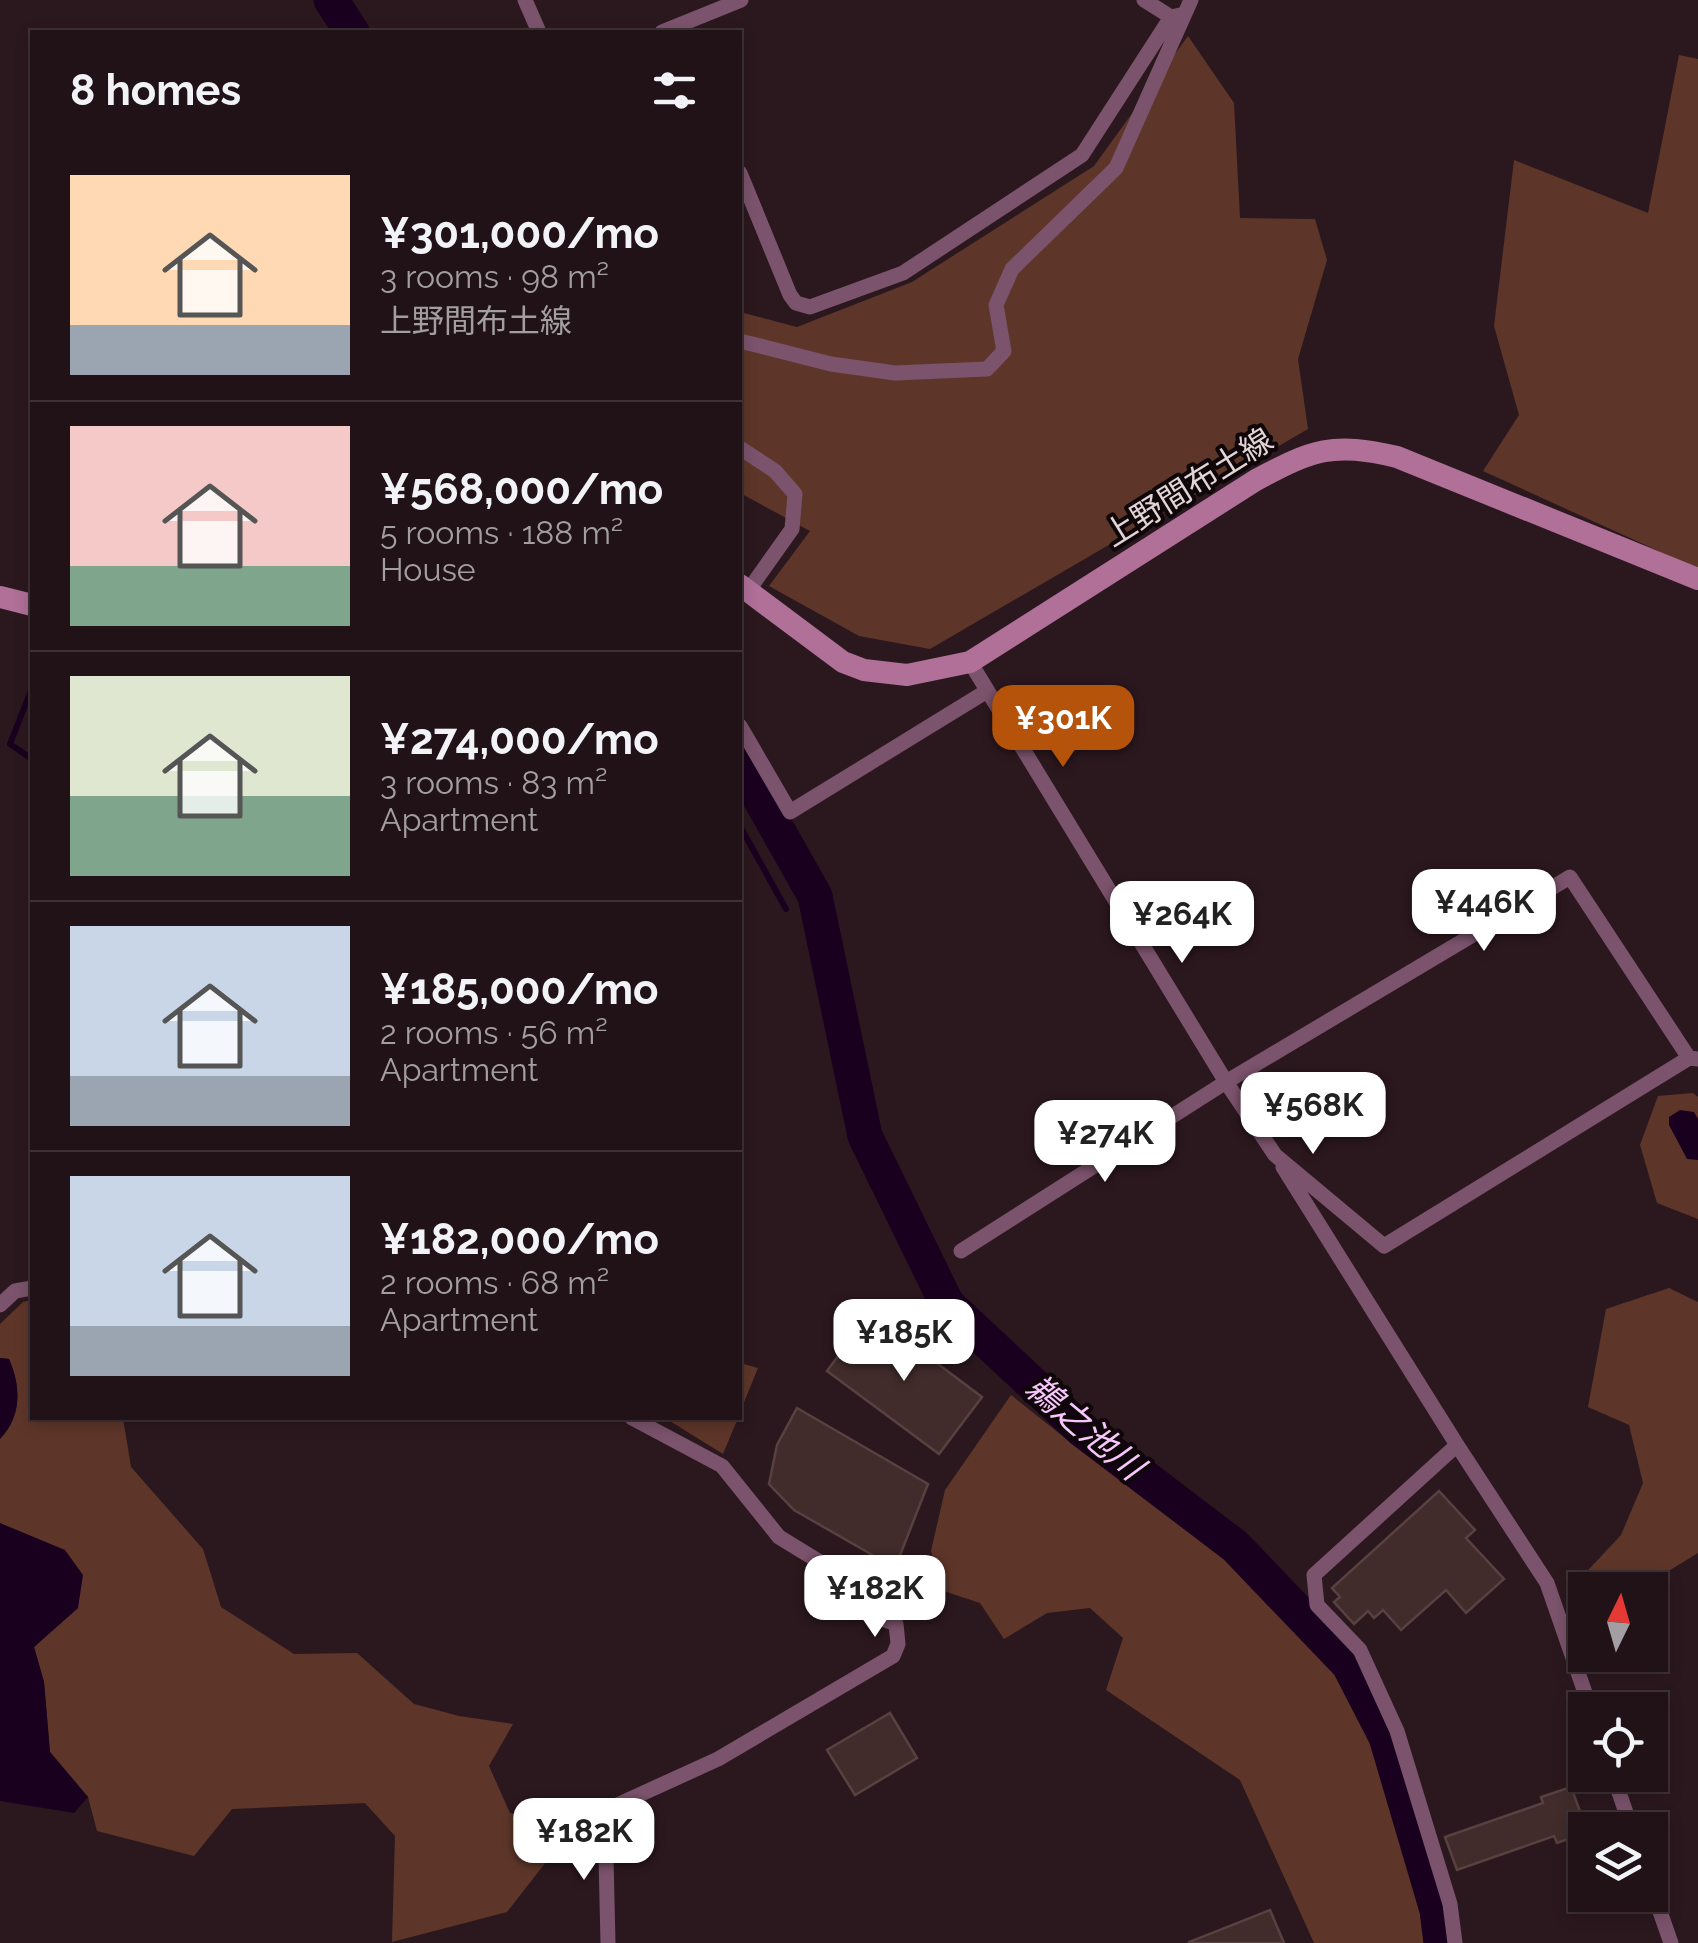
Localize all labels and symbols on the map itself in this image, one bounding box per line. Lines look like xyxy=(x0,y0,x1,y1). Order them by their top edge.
street label: 上野間布土線 xyxy=(1097,420,1279,554)
pin: ¥301K xyxy=(993,685,1133,770)
pin: ¥446K xyxy=(1414,869,1554,954)
pin: ¥264K xyxy=(1112,881,1252,966)
pin: ¥568K xyxy=(1243,1072,1383,1157)
pin: ¥274K xyxy=(1035,1100,1175,1185)
pin: ¥185K xyxy=(834,1299,974,1384)
water label: 鵜之池川 xyxy=(1018,1366,1155,1490)
pin: ¥182K xyxy=(805,1555,945,1640)
north arrow xyxy=(1568,1572,1668,1672)
pin: ¥182K xyxy=(514,1798,654,1883)

